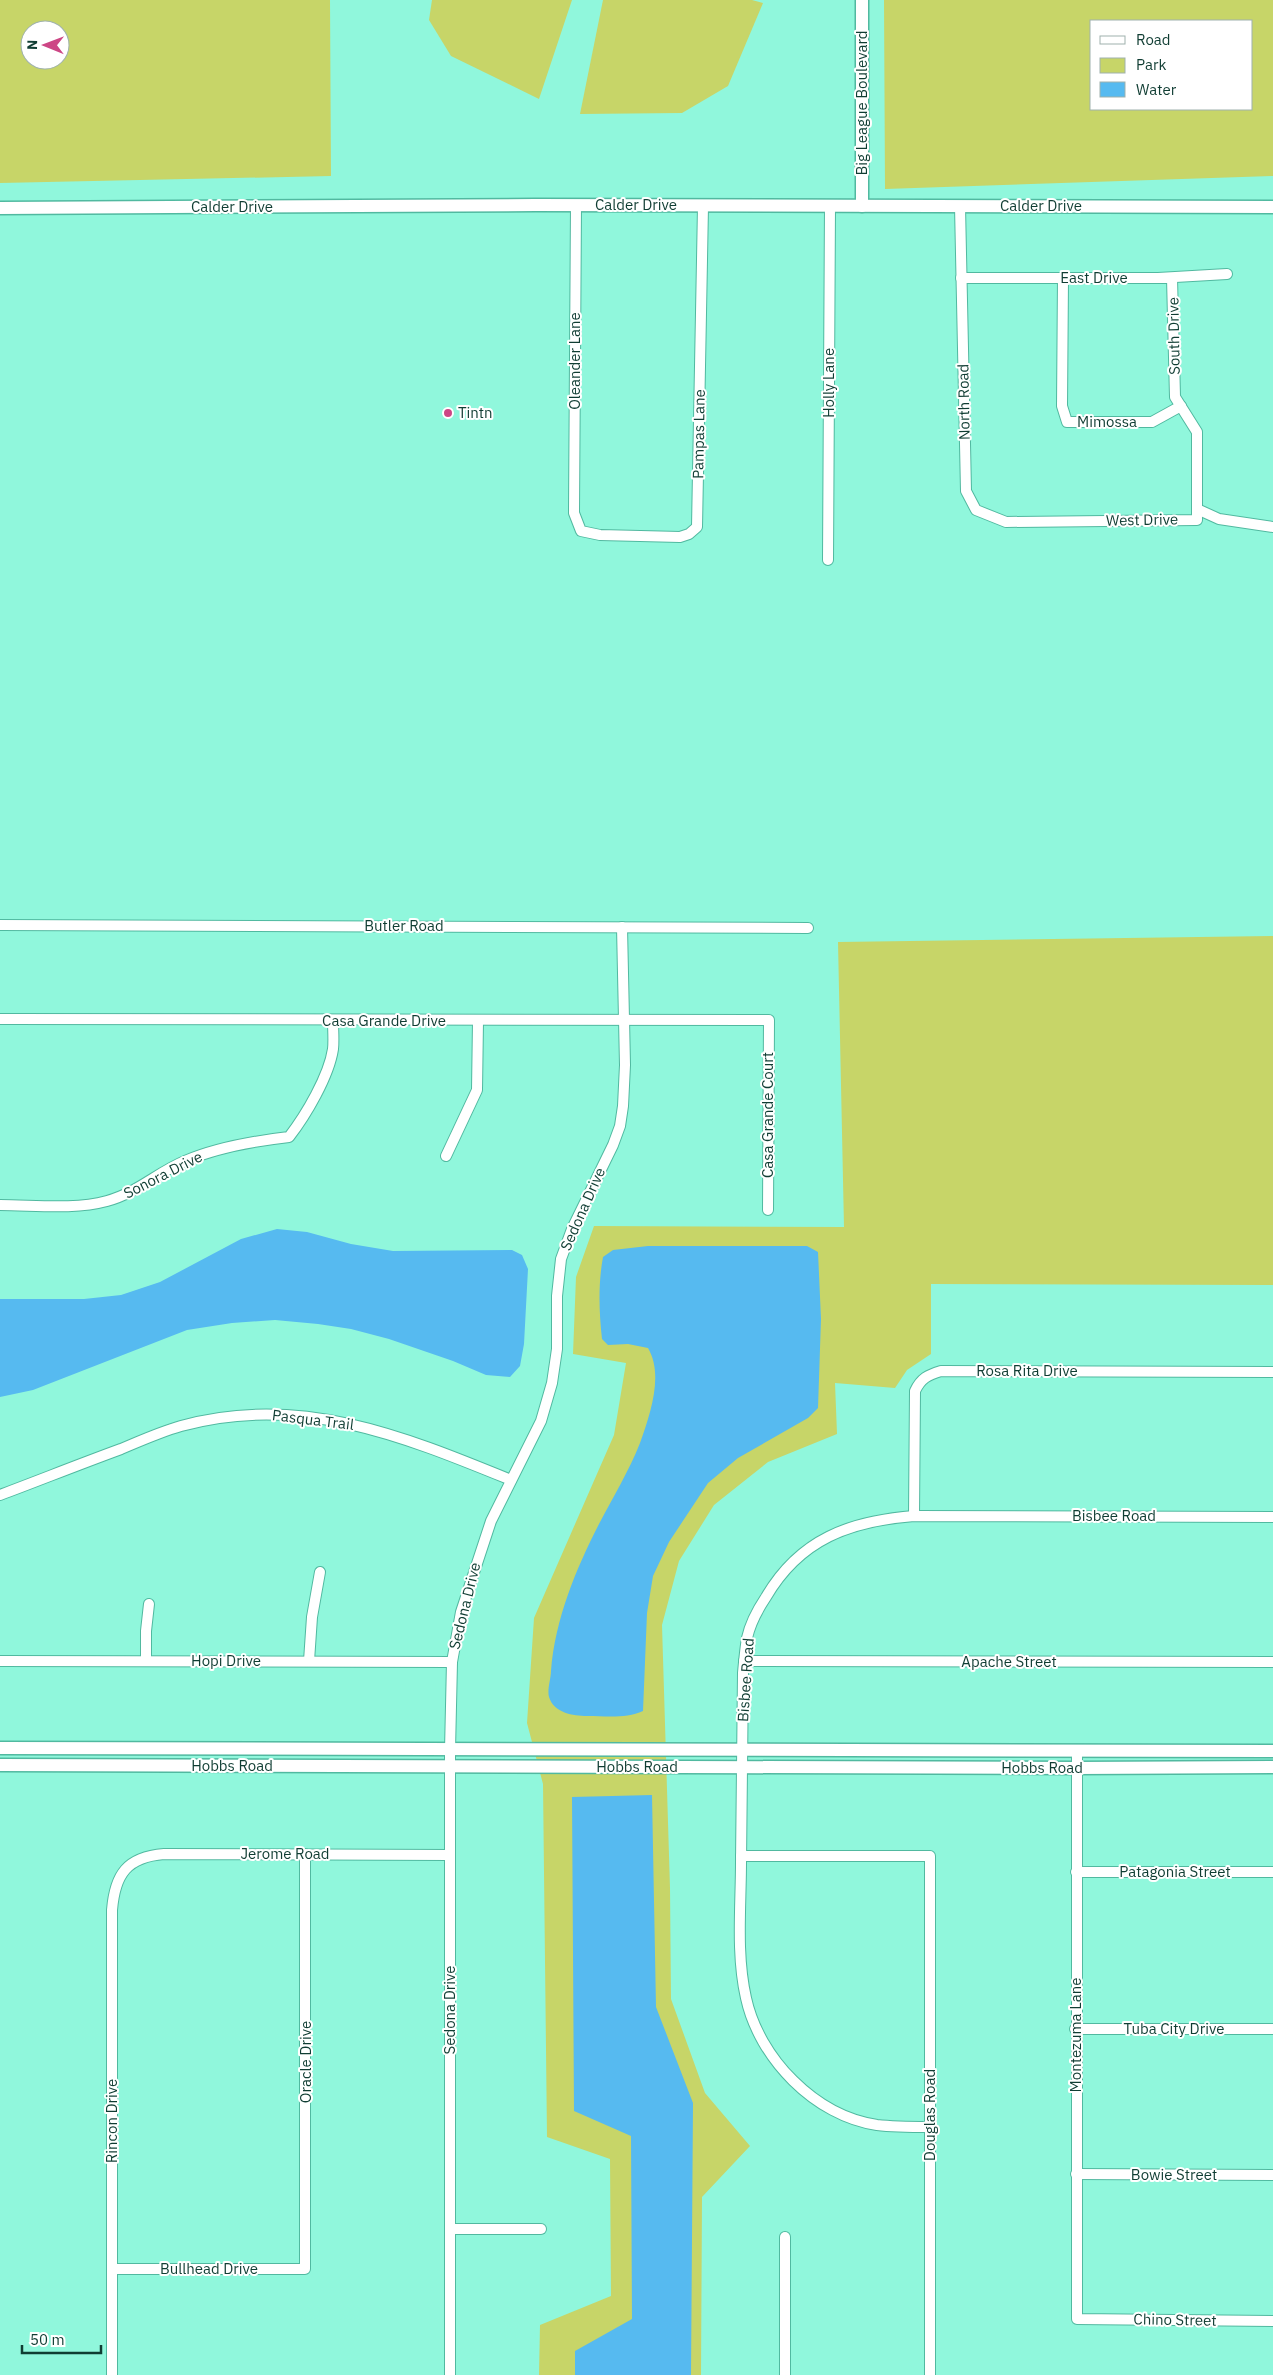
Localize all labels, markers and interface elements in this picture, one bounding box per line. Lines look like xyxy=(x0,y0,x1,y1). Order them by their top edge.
north arrow xyxy=(20,20,70,70)
legend xyxy=(1090,20,1253,110)
street label: Big League Boulevard xyxy=(852,30,871,176)
text: Road xyxy=(1136,30,1171,49)
text: N xyxy=(23,40,41,50)
text: Park xyxy=(1136,55,1166,74)
text: Water xyxy=(1136,80,1177,99)
street label: Calder Drive xyxy=(595,195,677,214)
street label: Calder Drive xyxy=(1000,196,1082,215)
street label: Calder Drive xyxy=(191,197,273,216)
street label: East Drive xyxy=(1060,268,1128,287)
street label: South Drive xyxy=(1163,297,1184,375)
street label: Oleander Lane xyxy=(565,312,584,410)
street label: Holly Lane xyxy=(819,348,838,418)
street label: North Road xyxy=(953,364,974,440)
street label: Pampas Lane xyxy=(688,389,709,479)
place label: Tintn xyxy=(458,403,493,422)
marker: Tintn xyxy=(442,407,454,419)
street label: Mimossa xyxy=(1077,412,1137,431)
street label: West Drive xyxy=(1106,509,1178,530)
street label: Butler Road xyxy=(364,916,444,935)
street label: Casa Grande Drive xyxy=(322,1011,446,1030)
street label: Casa Grande Court xyxy=(758,1052,777,1178)
street label: Sonora Drive xyxy=(120,1147,205,1203)
street label: Sedona Drive xyxy=(556,1164,609,1253)
street label: Rosa Rita Drive xyxy=(976,1361,1078,1380)
street label: Pasqua Trail xyxy=(271,1405,355,1434)
street label: Bisbee Road xyxy=(1072,1506,1156,1525)
street label: Sedona Drive xyxy=(445,1560,484,1651)
street label: Bisbee Road xyxy=(733,1637,758,1723)
street label: Hopi Drive xyxy=(191,1651,261,1670)
street label: Apache Street xyxy=(961,1652,1057,1671)
street label: Hobbs Road xyxy=(191,1756,273,1775)
street label: Hobbs Road xyxy=(596,1757,678,1776)
street label: Hobbs Road xyxy=(1001,1758,1083,1777)
street label: Jerome Road xyxy=(240,1844,330,1863)
street label: Patagonia Street xyxy=(1119,1862,1231,1881)
street label: Sedona Drive xyxy=(440,1966,459,2054)
street label: Montezuma Lane xyxy=(1066,1978,1085,2092)
street label: Tuba City Drive xyxy=(1124,2019,1224,2038)
street label: Oracle Drive xyxy=(296,2021,315,2103)
street label: Douglas Road xyxy=(920,2069,939,2161)
street label: Rincon Drive xyxy=(102,2079,121,2163)
street label: Bowie Street xyxy=(1131,2165,1217,2184)
street label: Bullhead Drive xyxy=(160,2259,258,2278)
street label: Chino Street xyxy=(1133,2309,1217,2330)
scale bar xyxy=(22,2322,101,2354)
text: 50 m xyxy=(30,2330,65,2349)

